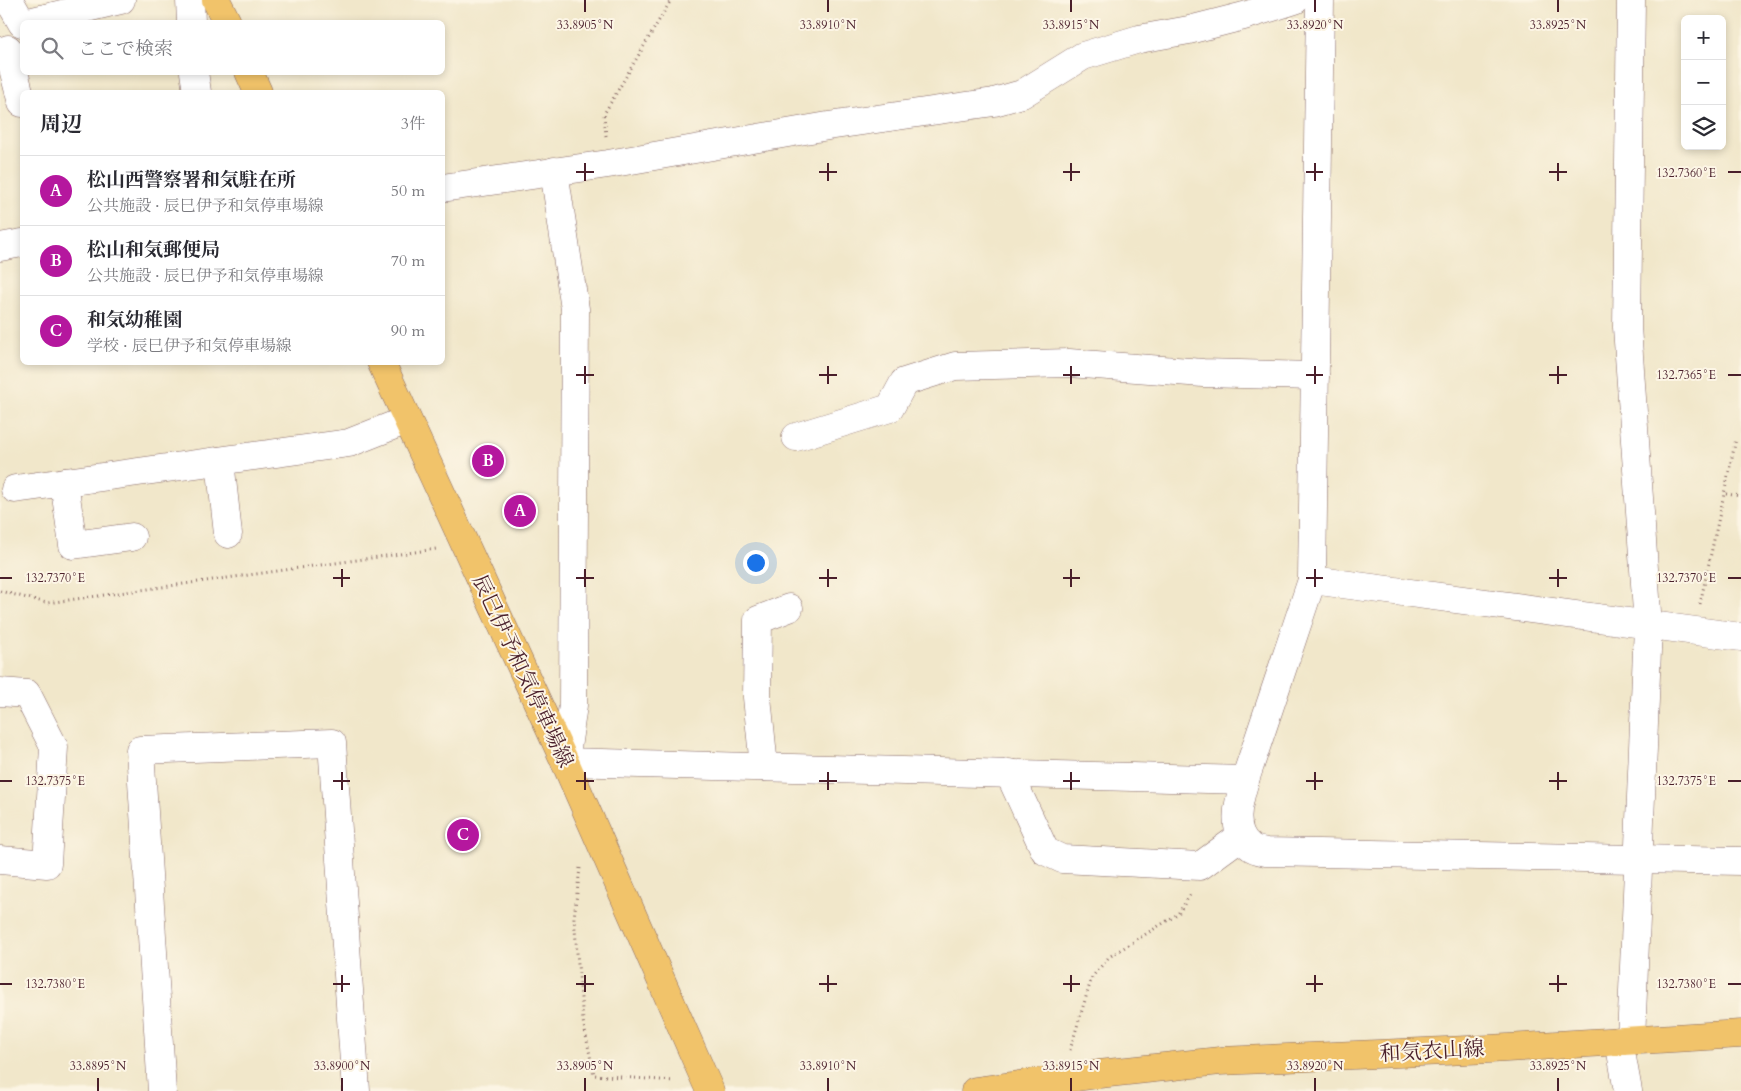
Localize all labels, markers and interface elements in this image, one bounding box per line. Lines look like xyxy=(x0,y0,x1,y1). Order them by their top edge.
map controls xyxy=(1681,15,1726,150)
button: + xyxy=(1681,15,1726,60)
text: 33.8905°N xyxy=(557,17,614,33)
text: 33.8910°N xyxy=(800,17,857,33)
text: 33.8915°N xyxy=(1043,17,1100,33)
text: 33.8920°N xyxy=(1287,17,1344,33)
text: 33.8925°N xyxy=(1530,17,1587,33)
search box xyxy=(20,20,445,75)
icon: search xyxy=(38,34,66,62)
text: ここで検索 xyxy=(78,36,173,62)
button: − xyxy=(1681,60,1726,105)
button: layers xyxy=(1681,105,1726,150)
text: 周辺 xyxy=(40,110,82,139)
text: 3件 xyxy=(401,113,425,135)
text: 132.7360°E xyxy=(1656,165,1716,181)
text: 松山西警察署和気駐在所 xyxy=(87,167,296,193)
text: A xyxy=(50,180,62,202)
text: 50 m xyxy=(391,180,425,202)
text: 公共施設 · 辰巳伊予和気停車場線 xyxy=(87,195,324,217)
text: 松山和気郵便局 xyxy=(87,237,220,263)
text: B xyxy=(50,250,62,272)
text: 70 m xyxy=(391,250,425,272)
text: 公共施設 · 辰巳伊予和気停車場線 xyxy=(87,265,324,287)
text: 和気幼稚園 xyxy=(87,307,182,333)
text: C xyxy=(50,320,62,342)
text: 90 m xyxy=(391,320,425,342)
text: 学校 · 辰巳伊予和気停車場線 xyxy=(87,335,292,357)
text: 132.7365°E xyxy=(1656,367,1716,383)
pin: B xyxy=(472,442,504,480)
pin: A xyxy=(504,492,536,530)
your location xyxy=(743,550,769,576)
text: 132.7370°E xyxy=(25,570,85,586)
street label: 辰巳伊予和気停車場線 xyxy=(465,570,580,773)
text: 132.7370°E xyxy=(1656,570,1716,586)
text: 132.7375°E xyxy=(25,773,85,789)
text: 132.7375°E xyxy=(1656,773,1716,789)
pin: C xyxy=(447,816,479,854)
text: 132.7380°E xyxy=(25,976,85,992)
text: 132.7380°E xyxy=(1656,976,1716,992)
street label: 和気衣山線 xyxy=(1379,1034,1485,1069)
text: 33.8895°N xyxy=(70,1058,127,1074)
text: 33.8900°N xyxy=(314,1058,371,1074)
text: 33.8905°N xyxy=(557,1058,614,1074)
text: 33.8910°N xyxy=(800,1058,857,1074)
text: 33.8915°N xyxy=(1043,1058,1100,1074)
text: 33.8920°N xyxy=(1287,1058,1344,1074)
text: 33.8925°N xyxy=(1530,1058,1587,1074)

